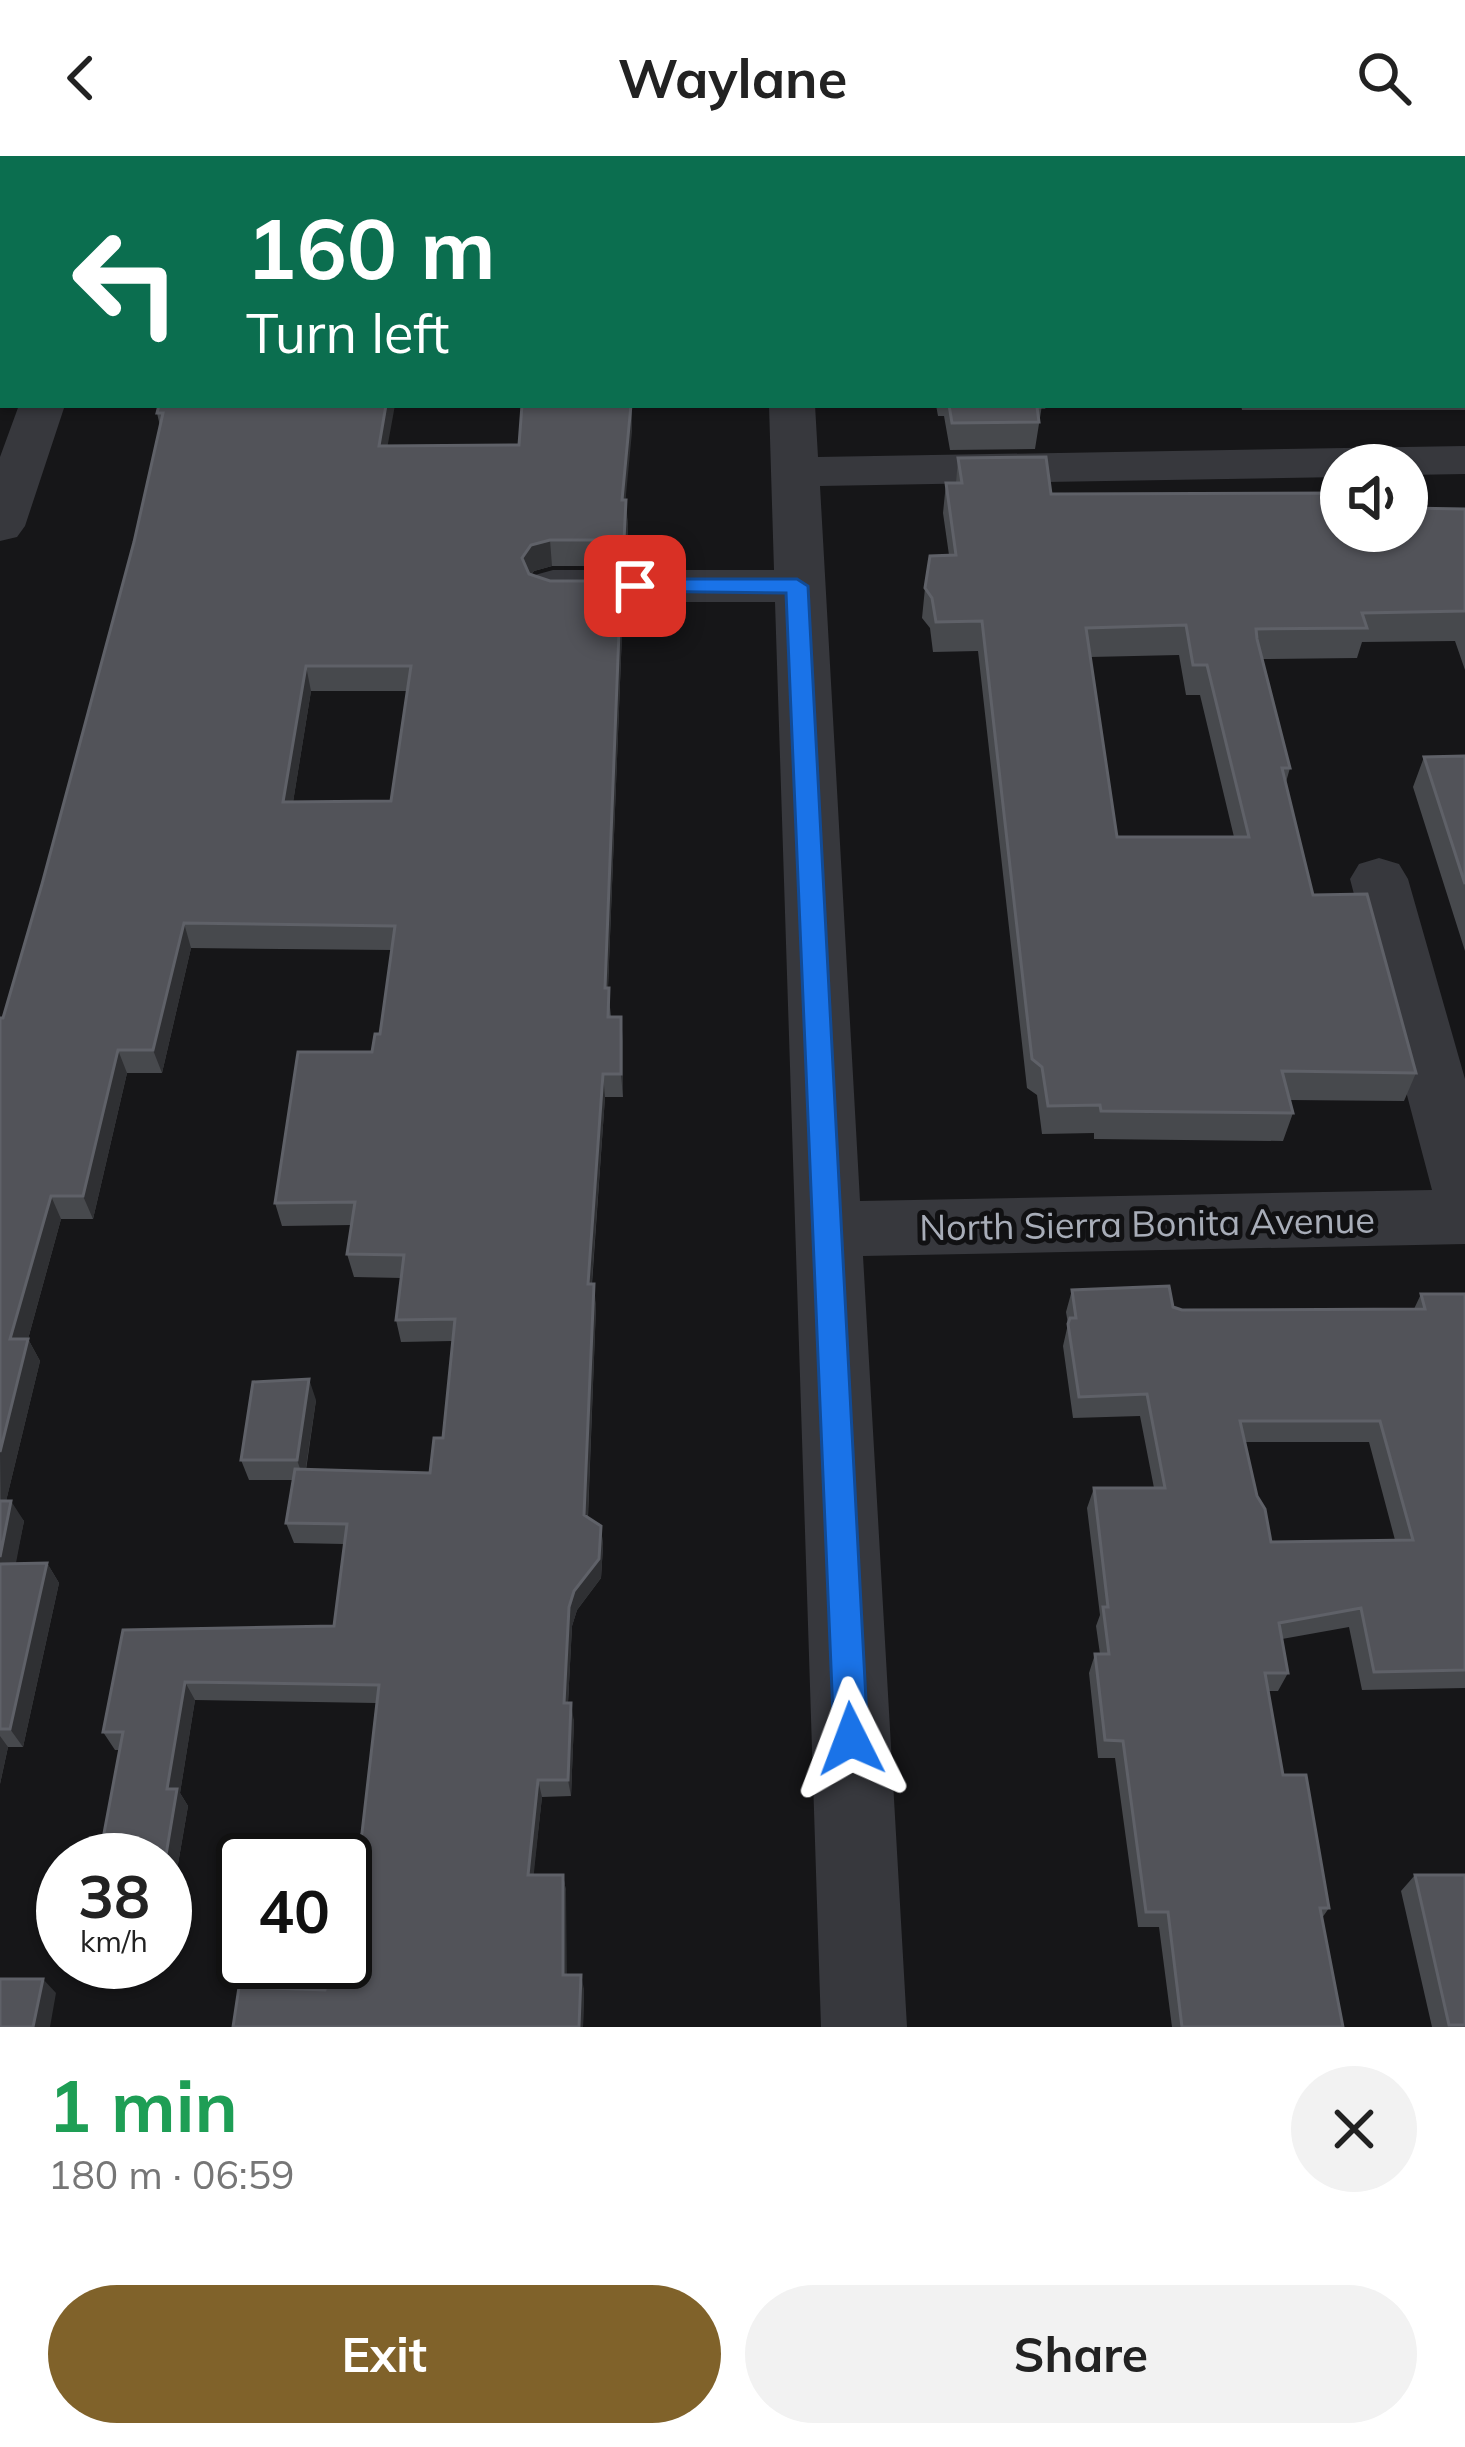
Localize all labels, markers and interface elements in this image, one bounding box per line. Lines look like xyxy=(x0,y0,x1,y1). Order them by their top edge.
text: Waylane xyxy=(618,44,847,112)
icon: back xyxy=(48,45,114,111)
icon: search xyxy=(1351,45,1417,111)
text: 160 m xyxy=(246,195,496,300)
icon: left xyxy=(48,204,204,360)
text: Turn left xyxy=(246,299,449,367)
map controls xyxy=(1320,444,1428,552)
button: sound xyxy=(1320,444,1428,552)
pin xyxy=(584,535,686,637)
icon: arrive xyxy=(602,553,668,619)
street label: North Sierra Bonita Avenue xyxy=(919,1197,1375,1249)
position arrow xyxy=(788,1676,914,1802)
speed limit sign: 40 xyxy=(216,1833,372,1989)
text: 38 xyxy=(78,1858,150,1933)
text: km/h xyxy=(80,1922,148,1960)
text: 1 min xyxy=(48,2060,238,2150)
button: close xyxy=(1291,2066,1417,2192)
text: 180 m · 06:59 xyxy=(48,2150,294,2199)
button: Exit xyxy=(48,2285,721,2423)
button: Share xyxy=(745,2285,1417,2423)

